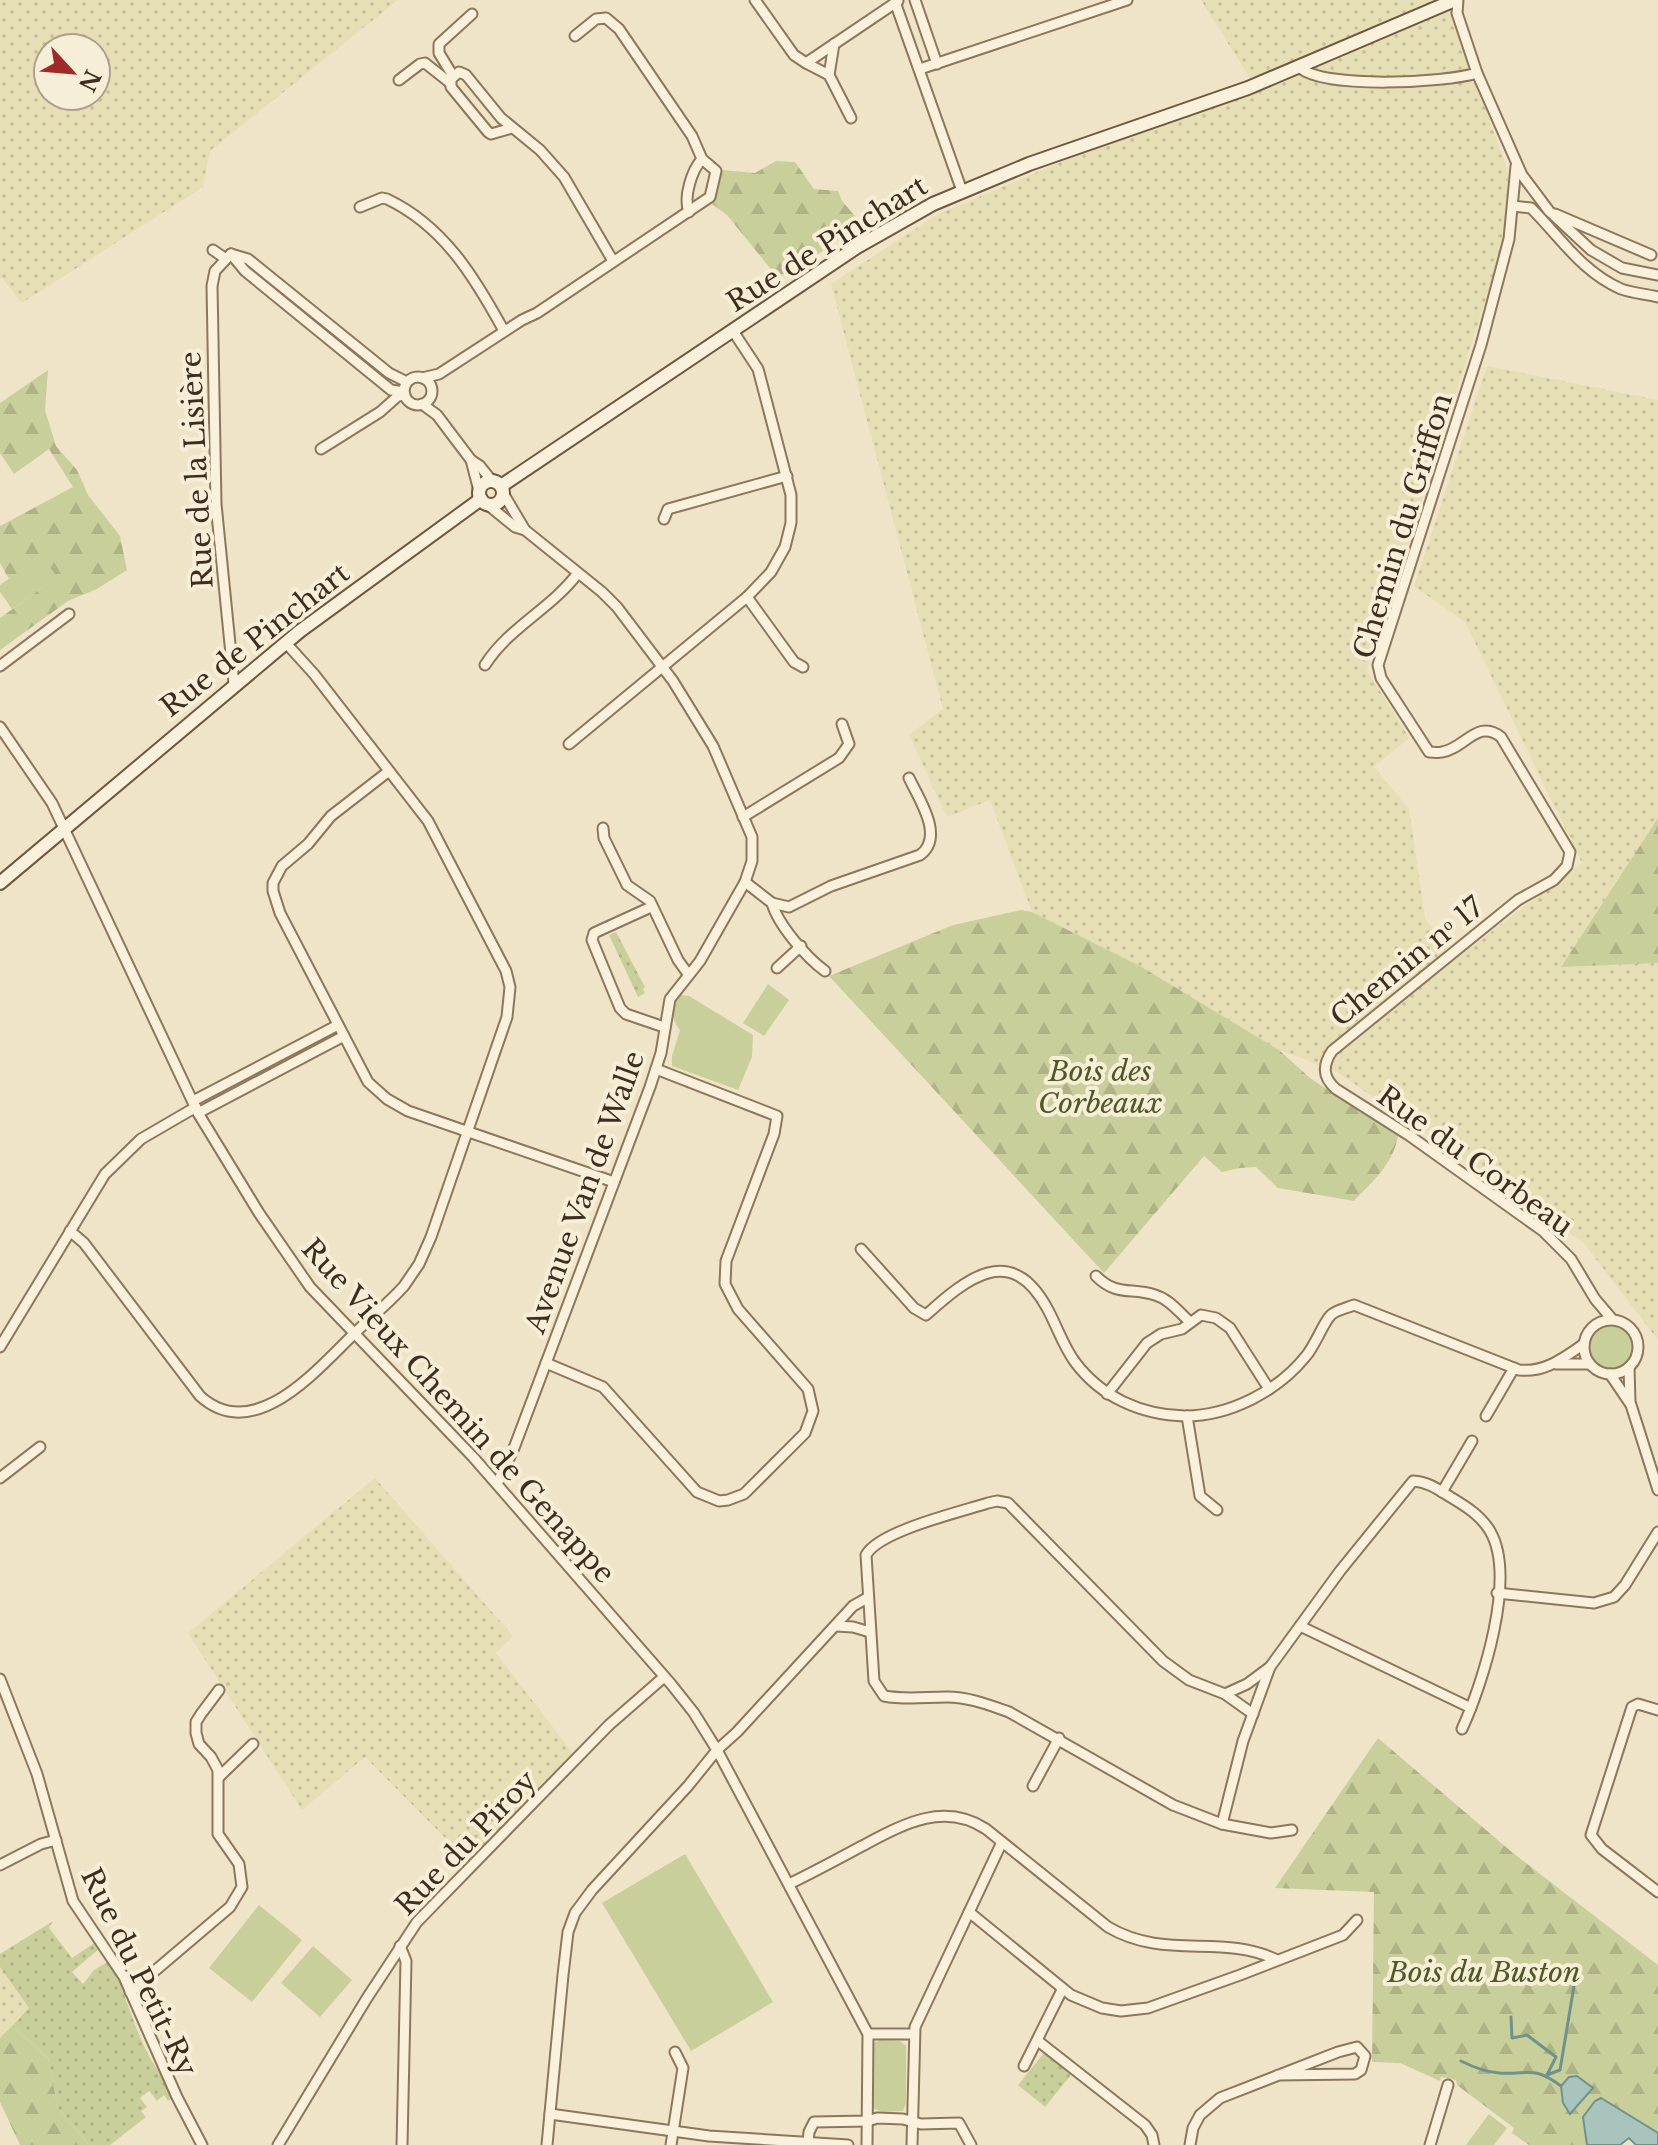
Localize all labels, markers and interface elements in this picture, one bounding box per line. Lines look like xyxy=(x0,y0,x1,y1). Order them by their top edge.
north arrow xyxy=(32,32,112,112)
text: N xyxy=(73,65,106,96)
street label: Rue de Pinchart xyxy=(720,168,934,320)
street label: Rue de la Lisière xyxy=(173,350,221,590)
street label: Chemin du Griffon xyxy=(1346,389,1460,663)
street label: Rue de Pinchart xyxy=(154,555,357,724)
street label: Chemin nᵒ 17 xyxy=(1323,889,1491,1034)
street label: Avenue Van de Walle xyxy=(517,1046,652,1339)
park label: Bois des Corbeaux xyxy=(1038,1054,1162,1121)
street label: Rue du Corbeau xyxy=(1370,1078,1580,1244)
street label: Rue Vieux Chemin de Genappe xyxy=(294,1232,622,1590)
street label: Rue du Piroy xyxy=(388,1763,544,1923)
street label: Rue du Petit-Ry xyxy=(73,1862,205,2082)
park label: Bois du Buston xyxy=(1386,1955,1581,1990)

